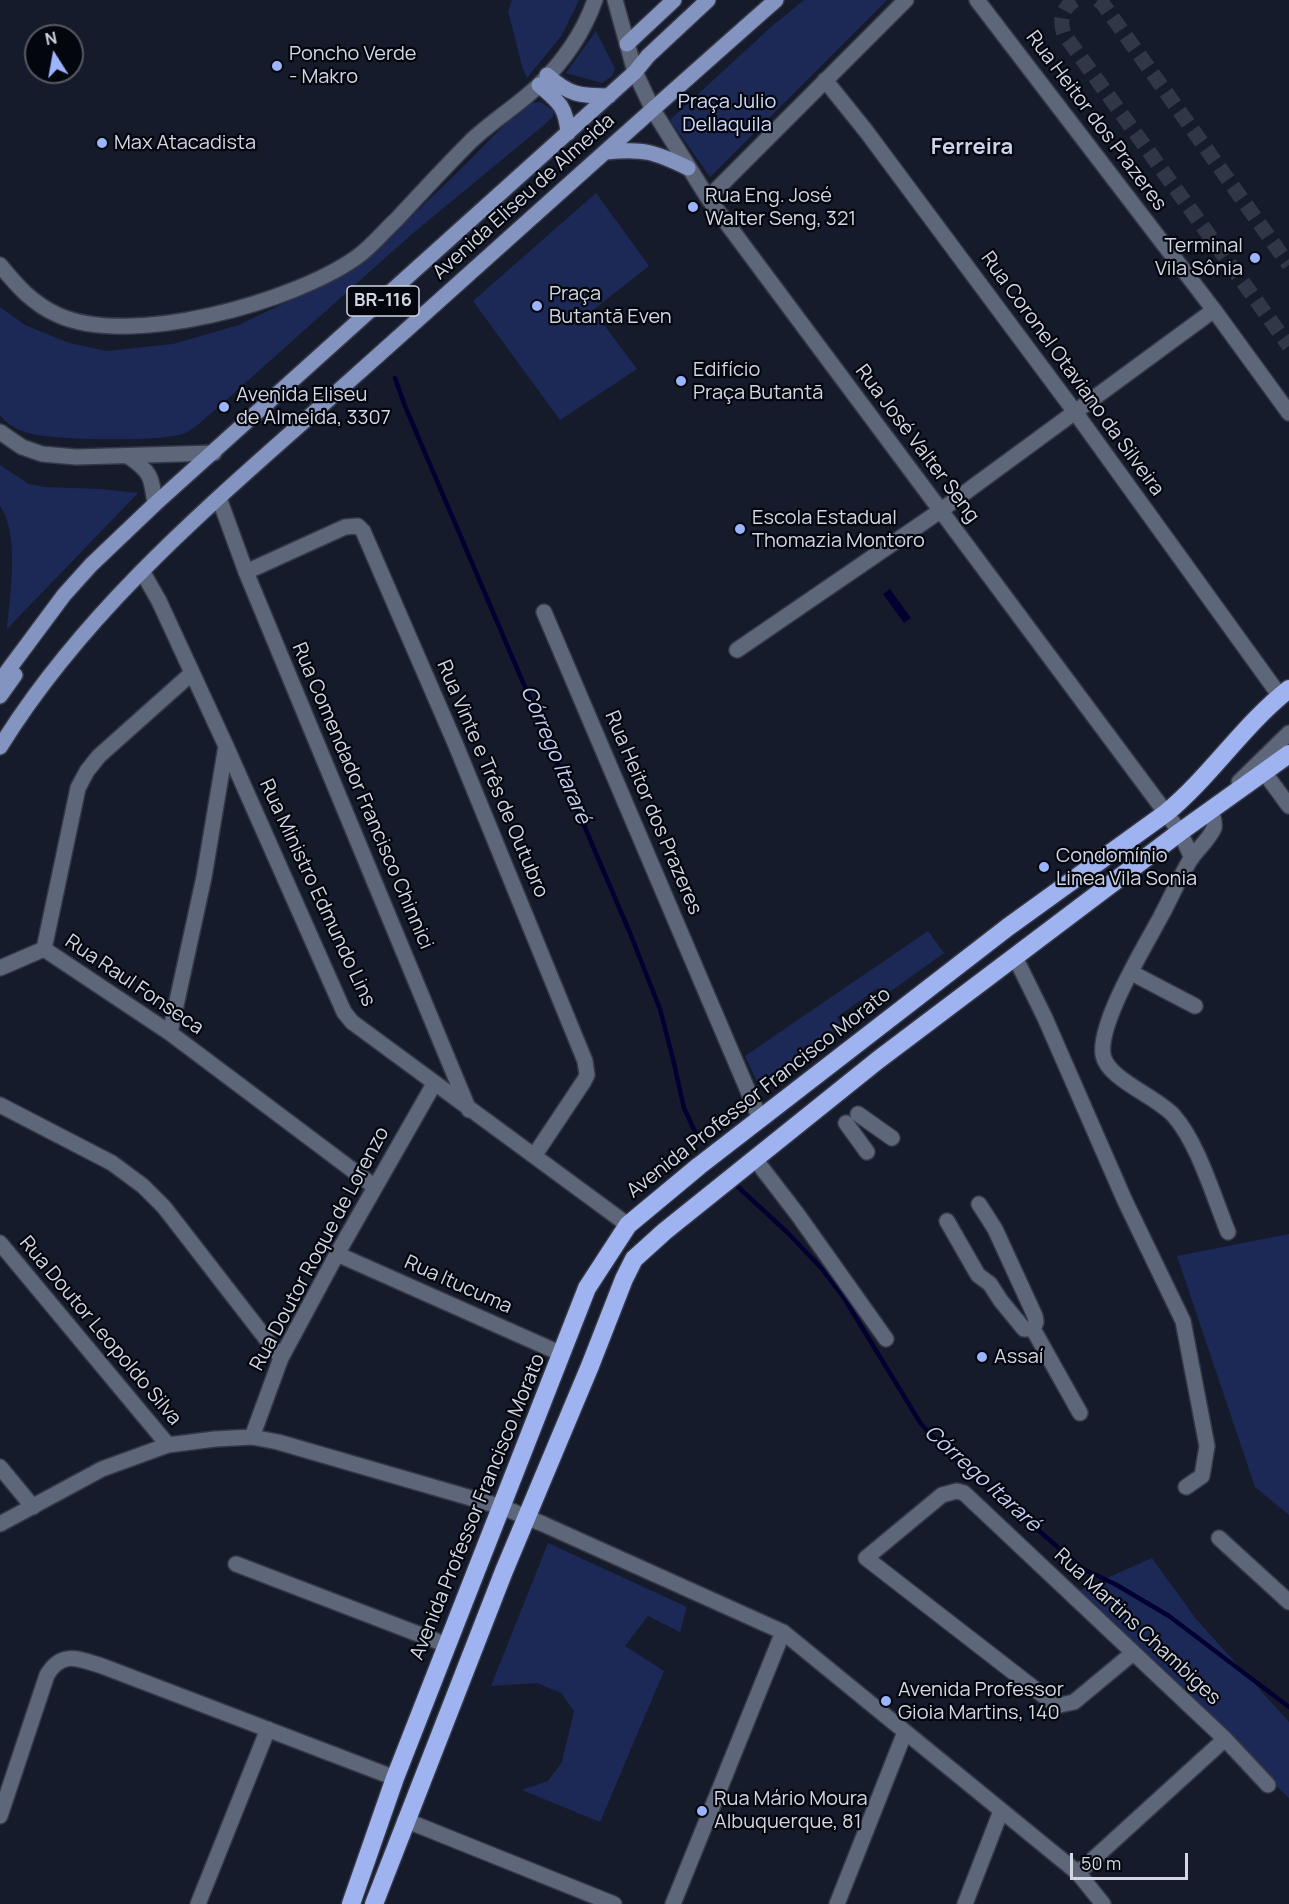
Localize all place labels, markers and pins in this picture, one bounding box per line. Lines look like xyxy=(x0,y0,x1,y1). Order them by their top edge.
place label: Poncho Verde - Makro xyxy=(289,42,417,89)
marker: Poncho Verde - Makro xyxy=(270,59,284,73)
place label: Max Atacadista xyxy=(114,131,256,155)
marker: Max Atacadista xyxy=(95,136,109,150)
place label: Rua Eng. José Walter Seng, 321 xyxy=(705,184,856,231)
marker: Rua Eng. José Walter Seng, 321 xyxy=(686,200,700,214)
place label: Terminal Vila Sônia xyxy=(1155,234,1243,281)
marker: Terminal Vila Sônia xyxy=(1248,251,1262,265)
place label: Praça Butantã Even xyxy=(549,282,672,329)
marker: Praça Butantã Even xyxy=(530,299,544,313)
place label: Edifício Praça Butantã xyxy=(693,358,823,405)
marker: Edifício Praça Butantã xyxy=(674,374,688,388)
place label: Avenida Eliseu de Almeida, 3307 xyxy=(236,383,391,430)
marker: Avenida Eliseu de Almeida, 3307 xyxy=(217,400,231,414)
place label: Escola Estadual Thomazia Montoro xyxy=(752,506,925,553)
marker: Escola Estadual Thomazia Montoro xyxy=(733,522,747,536)
place label: Condomínio Linea Vila Sonia xyxy=(1056,844,1197,891)
marker: Condomínio Linea Vila Sonia xyxy=(1037,860,1051,874)
place label: Assaí xyxy=(994,1345,1043,1369)
marker: Assaí xyxy=(975,1350,989,1364)
place label: Avenida Professor Gioia Martins, 140 xyxy=(898,1678,1064,1725)
marker: Avenida Professor Gioia Martins, 140 xyxy=(879,1694,893,1708)
place label: Rua Mário Moura Albuquerque, 81 xyxy=(714,1787,868,1834)
marker: Rua Mário Moura Albuquerque, 81 xyxy=(695,1804,709,1818)

